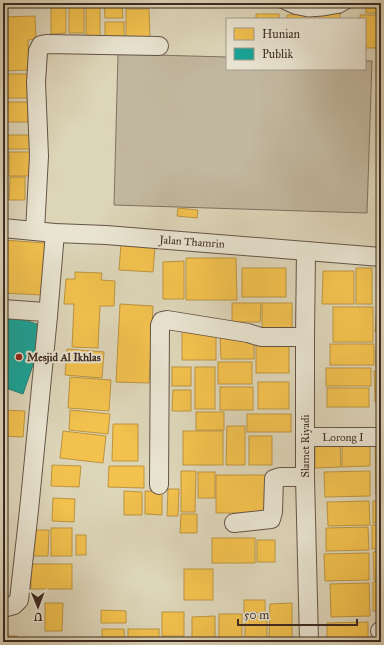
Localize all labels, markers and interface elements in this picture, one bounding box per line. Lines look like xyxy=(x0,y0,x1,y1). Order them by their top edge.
legend xyxy=(226,18,366,70)
text: Hunian xyxy=(262,27,301,41)
text: Publik xyxy=(262,47,294,61)
street label: Jalan Thamrin xyxy=(158,233,225,252)
place label: Mesjid Al Ikhlas xyxy=(27,351,101,365)
marker: Mesjid Al Ikhlas xyxy=(14,352,24,362)
street label: Slamet Riyadi xyxy=(299,415,312,477)
street label: Lorong I xyxy=(322,431,364,444)
north arrow xyxy=(18,587,58,627)
scale bar xyxy=(238,601,357,627)
text: 50 m xyxy=(244,608,269,622)
text: U xyxy=(33,610,43,623)

